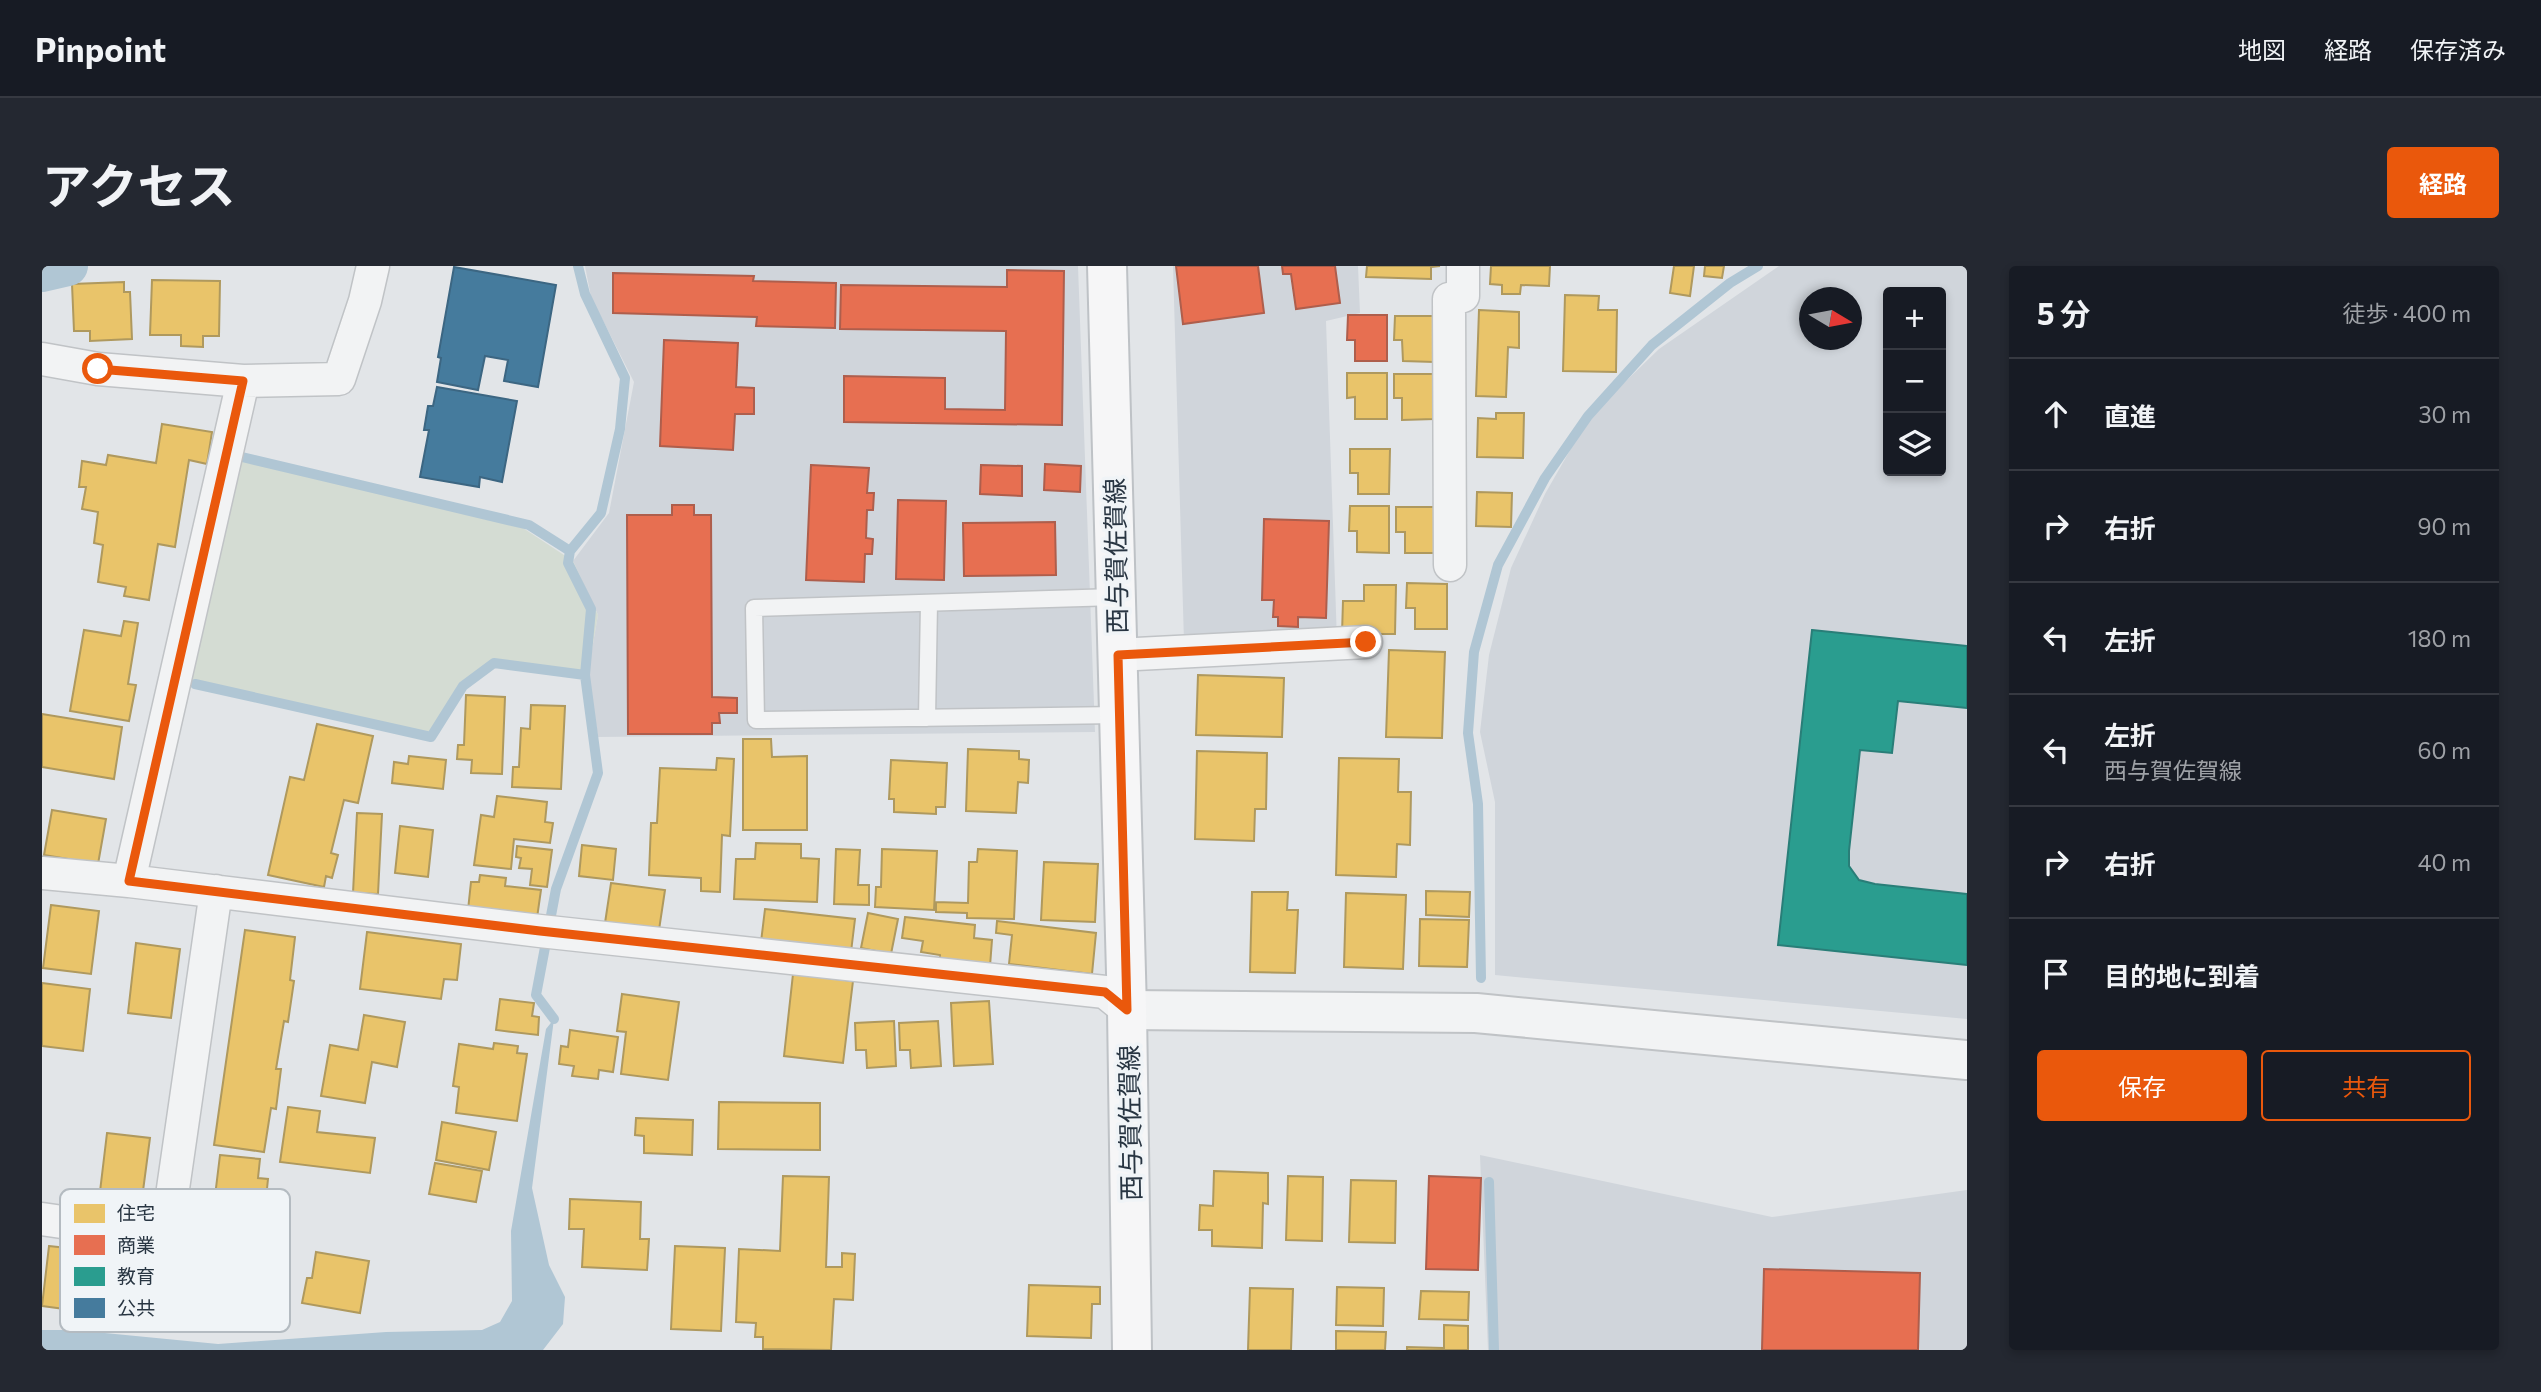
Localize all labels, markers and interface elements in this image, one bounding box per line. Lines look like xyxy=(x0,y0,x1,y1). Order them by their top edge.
text: Pinpoint xyxy=(35,28,166,69)
text: 地図 xyxy=(2238,35,2286,64)
text: 経路 xyxy=(2324,35,2372,64)
text: 保存済み xyxy=(2410,35,2506,64)
button: 経路 xyxy=(2387,147,2499,218)
text: アクセス xyxy=(42,154,236,214)
north arrow xyxy=(1799,287,1862,350)
map controls xyxy=(1883,287,1946,476)
button: + xyxy=(1883,287,1946,350)
text: 5 分 xyxy=(2037,294,2090,331)
text: 徒歩 · 400 m xyxy=(2342,299,2471,327)
button: − xyxy=(1883,350,1946,413)
route start xyxy=(82,353,113,384)
icon: ahead xyxy=(2037,395,2075,433)
text: 直進 xyxy=(2104,400,2156,431)
text: 30 m xyxy=(2418,400,2471,428)
button: layers xyxy=(1883,413,1946,476)
street label: 西与賀佐賀線 xyxy=(1098,478,1132,634)
icon: right xyxy=(2037,507,2075,545)
text: 右折 xyxy=(2104,512,2156,543)
text: 90 m xyxy=(2418,512,2471,540)
icon: left xyxy=(2037,619,2075,657)
text: 左折 xyxy=(2104,624,2156,655)
text: 180 m xyxy=(2408,624,2471,652)
route end xyxy=(1350,626,1381,657)
text: 左折 xyxy=(2104,719,2156,750)
icon: left xyxy=(2037,731,2075,769)
text: 60 m xyxy=(2418,736,2471,764)
text: 西与賀佐賀線 xyxy=(2104,756,2242,784)
icon: right xyxy=(2037,843,2075,881)
text: 右折 xyxy=(2104,848,2156,879)
text: 40 m xyxy=(2418,848,2471,876)
icon: arrive xyxy=(2037,955,2075,993)
text: 目的地に到着 xyxy=(2104,960,2260,991)
street label: 西与賀佐賀線 xyxy=(1112,1045,1146,1201)
button: 保存 xyxy=(2037,1050,2247,1121)
button: 共有 xyxy=(2261,1050,2471,1121)
legend xyxy=(60,1189,290,1332)
text: 住宅 xyxy=(117,1201,155,1224)
text: 商業 xyxy=(117,1233,155,1256)
text: 教育 xyxy=(117,1264,155,1287)
text: 公共 xyxy=(117,1296,155,1319)

